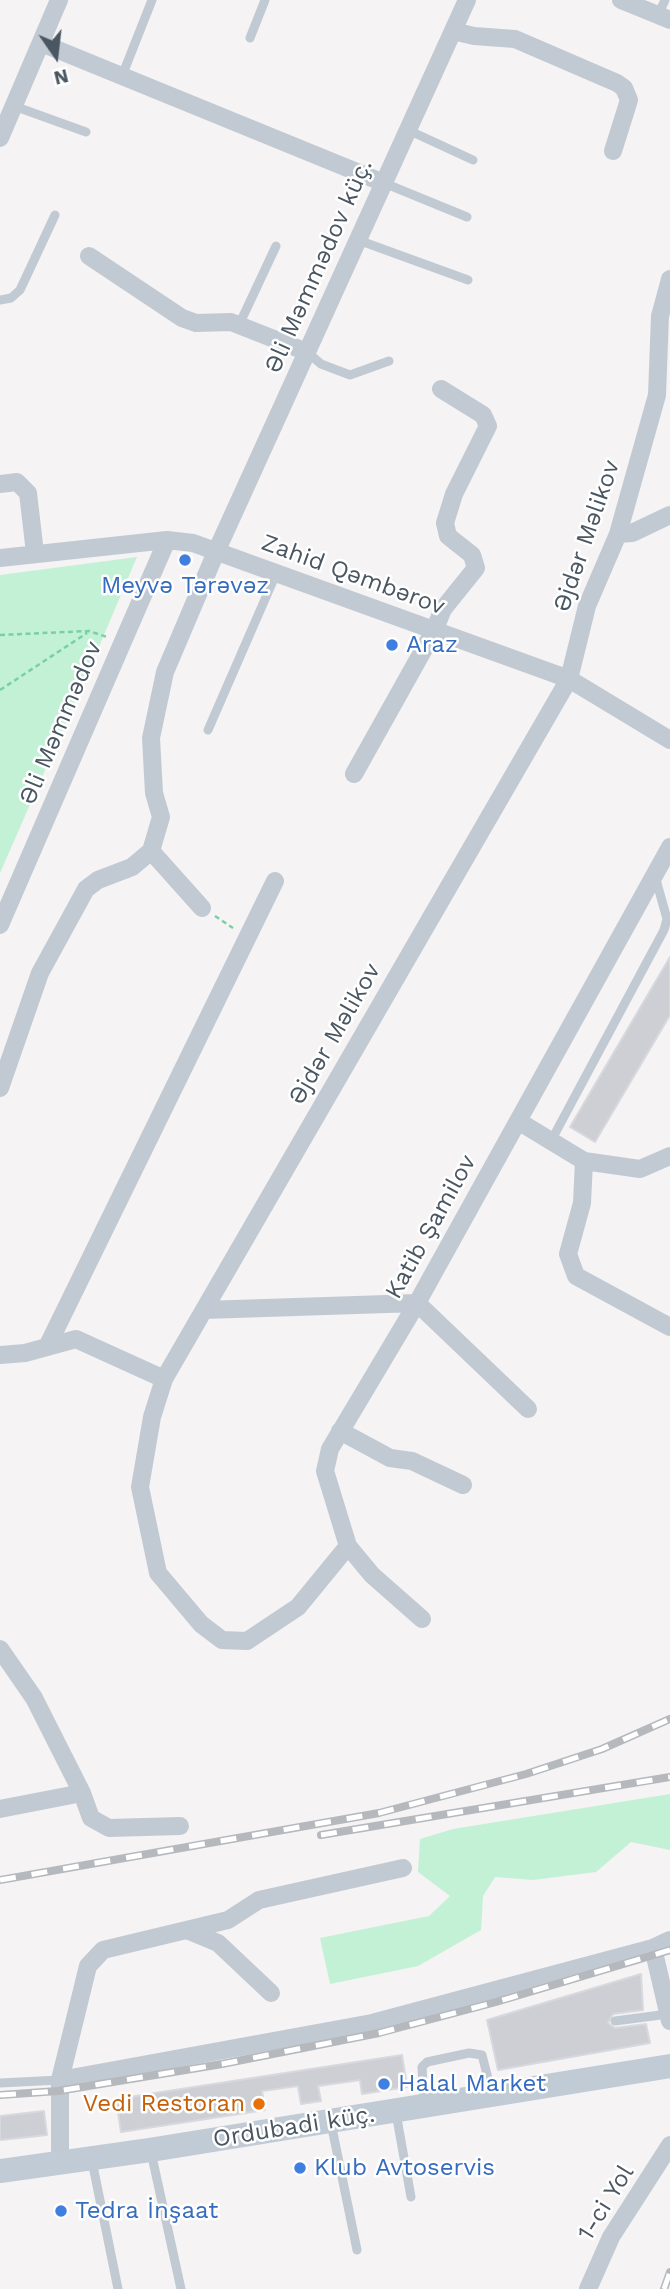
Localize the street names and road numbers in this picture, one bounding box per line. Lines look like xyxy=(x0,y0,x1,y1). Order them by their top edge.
street label: Əli Məmmədov küç. xyxy=(259,155,379,377)
street label: Əjdər Məlikov xyxy=(548,457,626,615)
street label: Zahid Qəmbərov xyxy=(257,528,449,622)
street label: Əli Məmmədov xyxy=(14,637,108,809)
street label: Əjdər Məlikov xyxy=(283,958,387,1110)
street label: Katib Şamilov xyxy=(380,1150,482,1304)
street label: Ordubadi küç. xyxy=(211,2100,377,2154)
street label: 1-ci Yol xyxy=(572,2160,640,2246)

